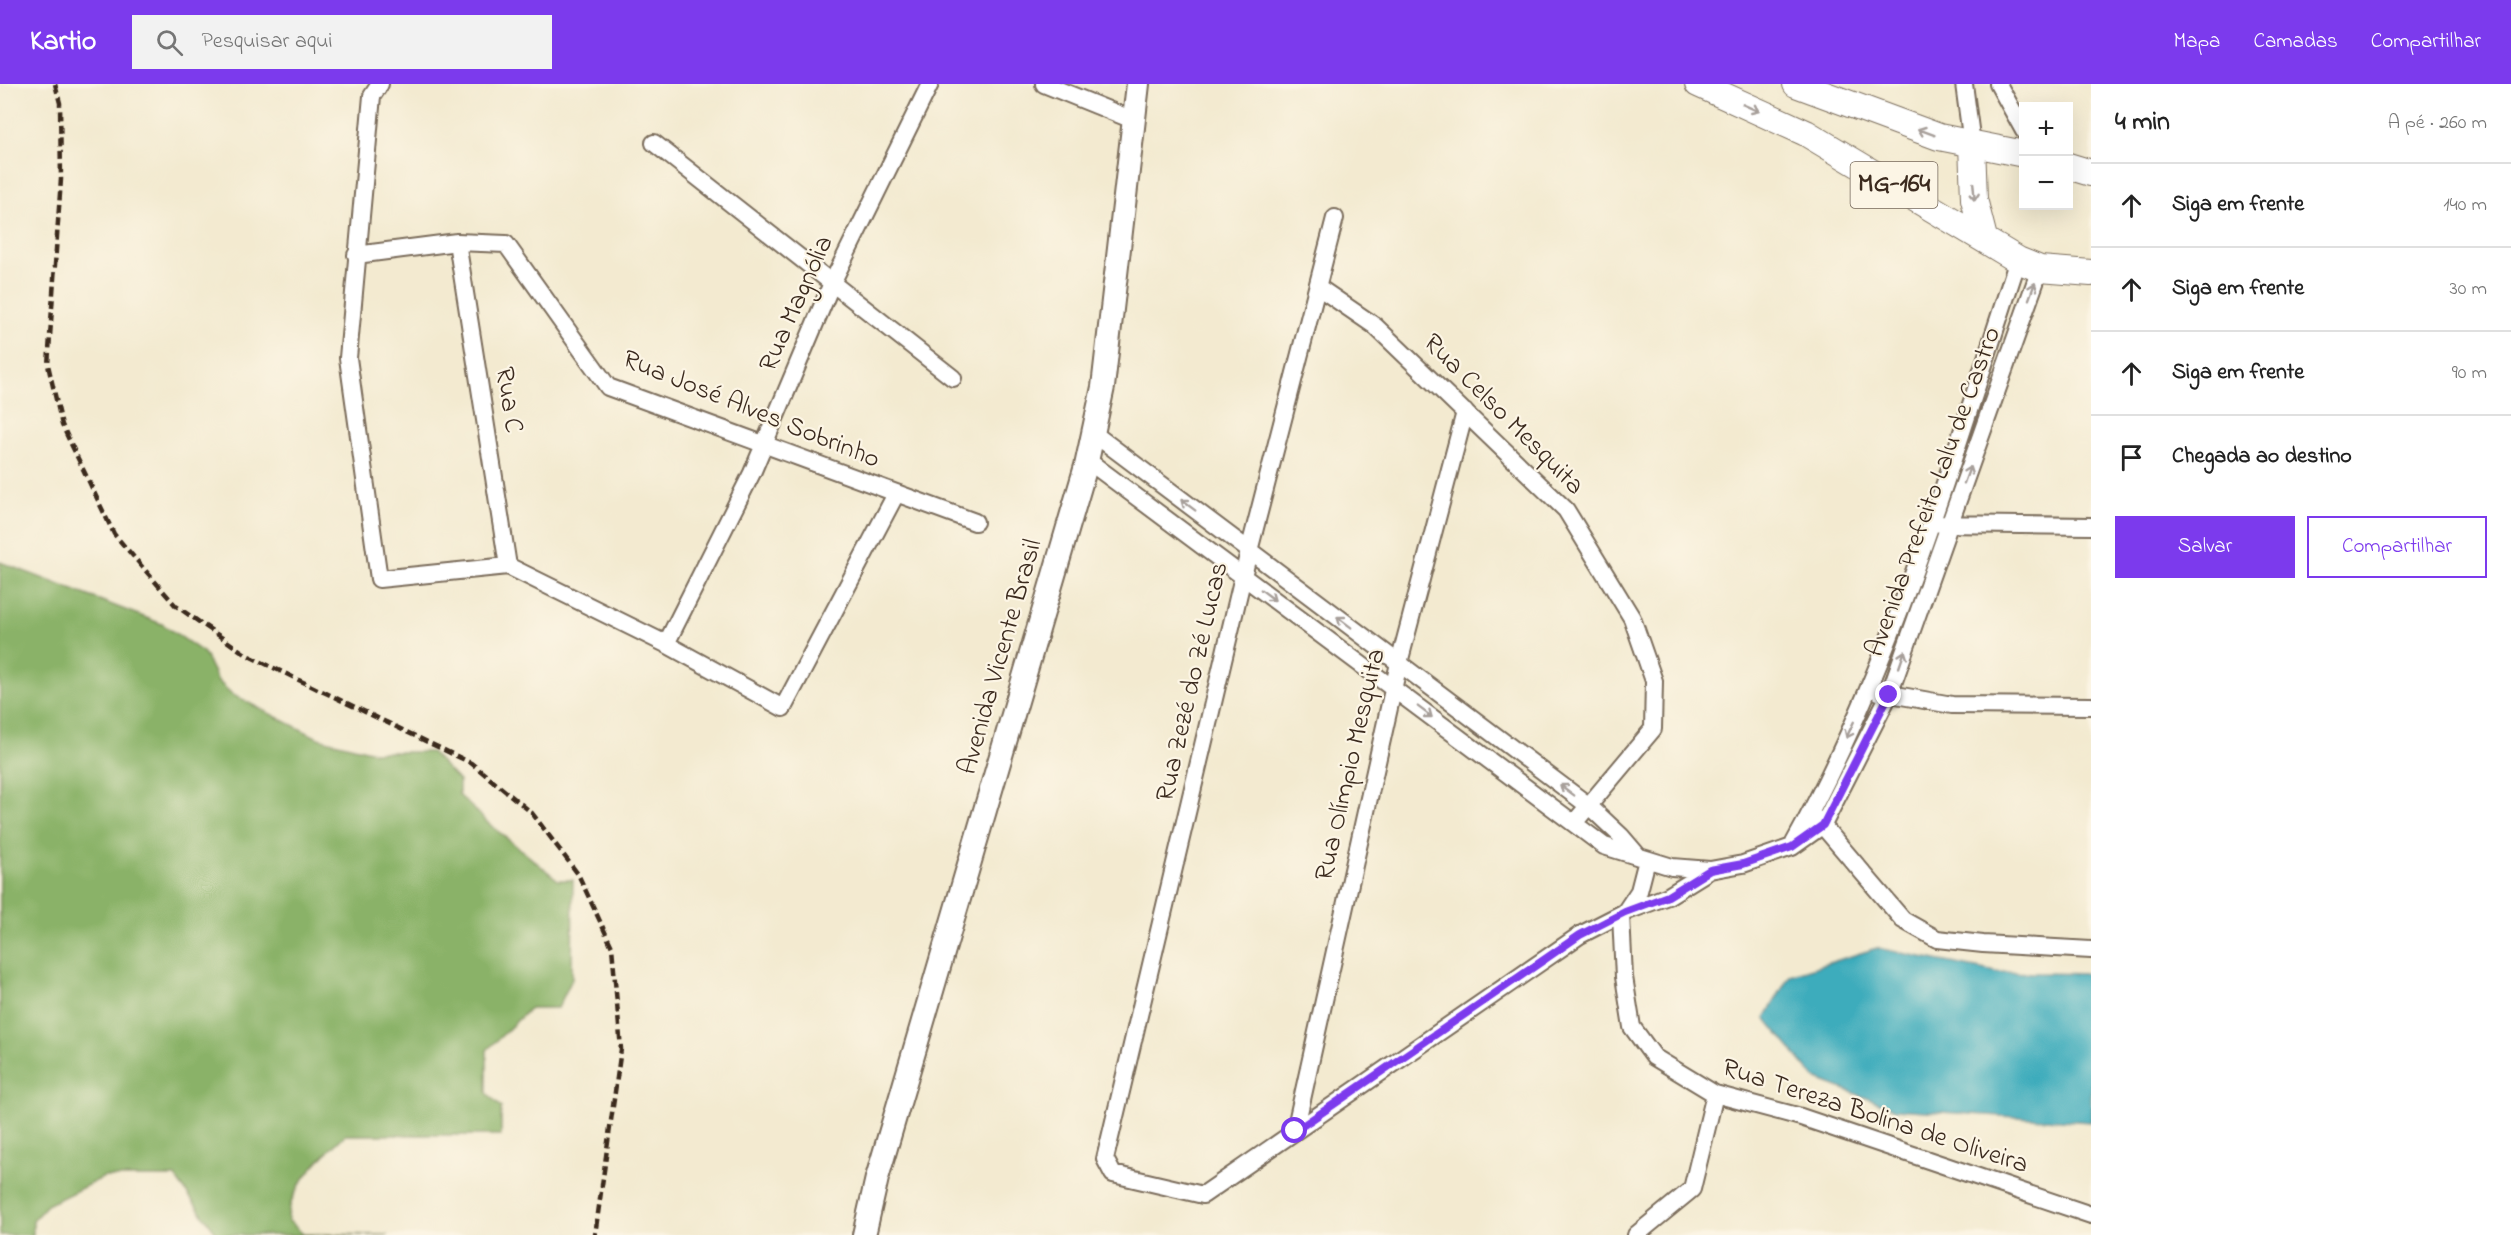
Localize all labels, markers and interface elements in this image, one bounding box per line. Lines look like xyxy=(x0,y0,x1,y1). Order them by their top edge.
search box xyxy=(132,15,552,69)
text: Kartio xyxy=(30,22,96,63)
icon: search xyxy=(153,26,186,59)
text: Pesquisar aqui xyxy=(201,26,332,58)
text: Mapa xyxy=(2174,27,2220,57)
text: Camadas xyxy=(2253,27,2338,57)
text: Compartilhar xyxy=(2371,27,2481,57)
map controls xyxy=(2019,102,2073,210)
button: + xyxy=(2019,102,2073,156)
one-way arrow xyxy=(1742,103,1760,114)
text: 4 min xyxy=(2115,104,2170,142)
text: A pé · 260 m xyxy=(2388,109,2487,138)
one-way arrow xyxy=(1917,126,1935,137)
button: − xyxy=(2019,156,2073,210)
road number: MG-164 xyxy=(1850,162,1938,208)
one-way arrow xyxy=(1969,182,1980,201)
icon: ahead xyxy=(2115,189,2148,222)
text: Siga em frente xyxy=(2172,189,2304,221)
text: 140 m xyxy=(2443,191,2487,220)
street label: Rua Magnólia xyxy=(750,230,844,378)
icon: ahead xyxy=(2115,273,2148,306)
text: Siga em frente xyxy=(2172,273,2304,305)
text: 30 m xyxy=(2450,275,2487,304)
one-way arrow xyxy=(2028,282,2039,301)
street label: Avenida Prefeito Lalu de Castro xyxy=(1856,322,2012,662)
street label: Rua Celso Mesquita xyxy=(1413,325,1593,505)
street label: Rua José Alves Sobrinho xyxy=(616,340,886,480)
icon: ahead xyxy=(2115,357,2148,390)
text: Siga em frente xyxy=(2172,357,2304,389)
text: 90 m xyxy=(2452,359,2487,388)
street label: Rua C xyxy=(484,364,532,436)
icon: arrive xyxy=(2115,441,2148,474)
text: Chegada ao destino xyxy=(2172,441,2352,473)
one-way arrow xyxy=(1962,466,1973,485)
one-way arrow xyxy=(1180,498,1196,511)
button: Salvar xyxy=(2115,516,2295,578)
button: Compartilhar xyxy=(2307,516,2487,578)
street label: Avenida Vicente Brasil xyxy=(949,535,1053,779)
street label: Rua Zezé do Zé Lucas xyxy=(1146,558,1240,806)
one-way arrow xyxy=(1260,589,1276,601)
one-way arrow xyxy=(1336,615,1352,628)
street label: Rua Olímpio Mesquita xyxy=(1305,645,1397,885)
one-way arrow xyxy=(1898,650,1909,669)
route end xyxy=(1875,681,1901,707)
one-way arrow xyxy=(1416,706,1432,718)
one-way arrow xyxy=(1844,720,1856,738)
one-way arrow xyxy=(1559,783,1575,796)
street label: Rua Tereza Bolina de Oliveira xyxy=(1717,1049,2033,1185)
route start xyxy=(1281,1117,1307,1143)

